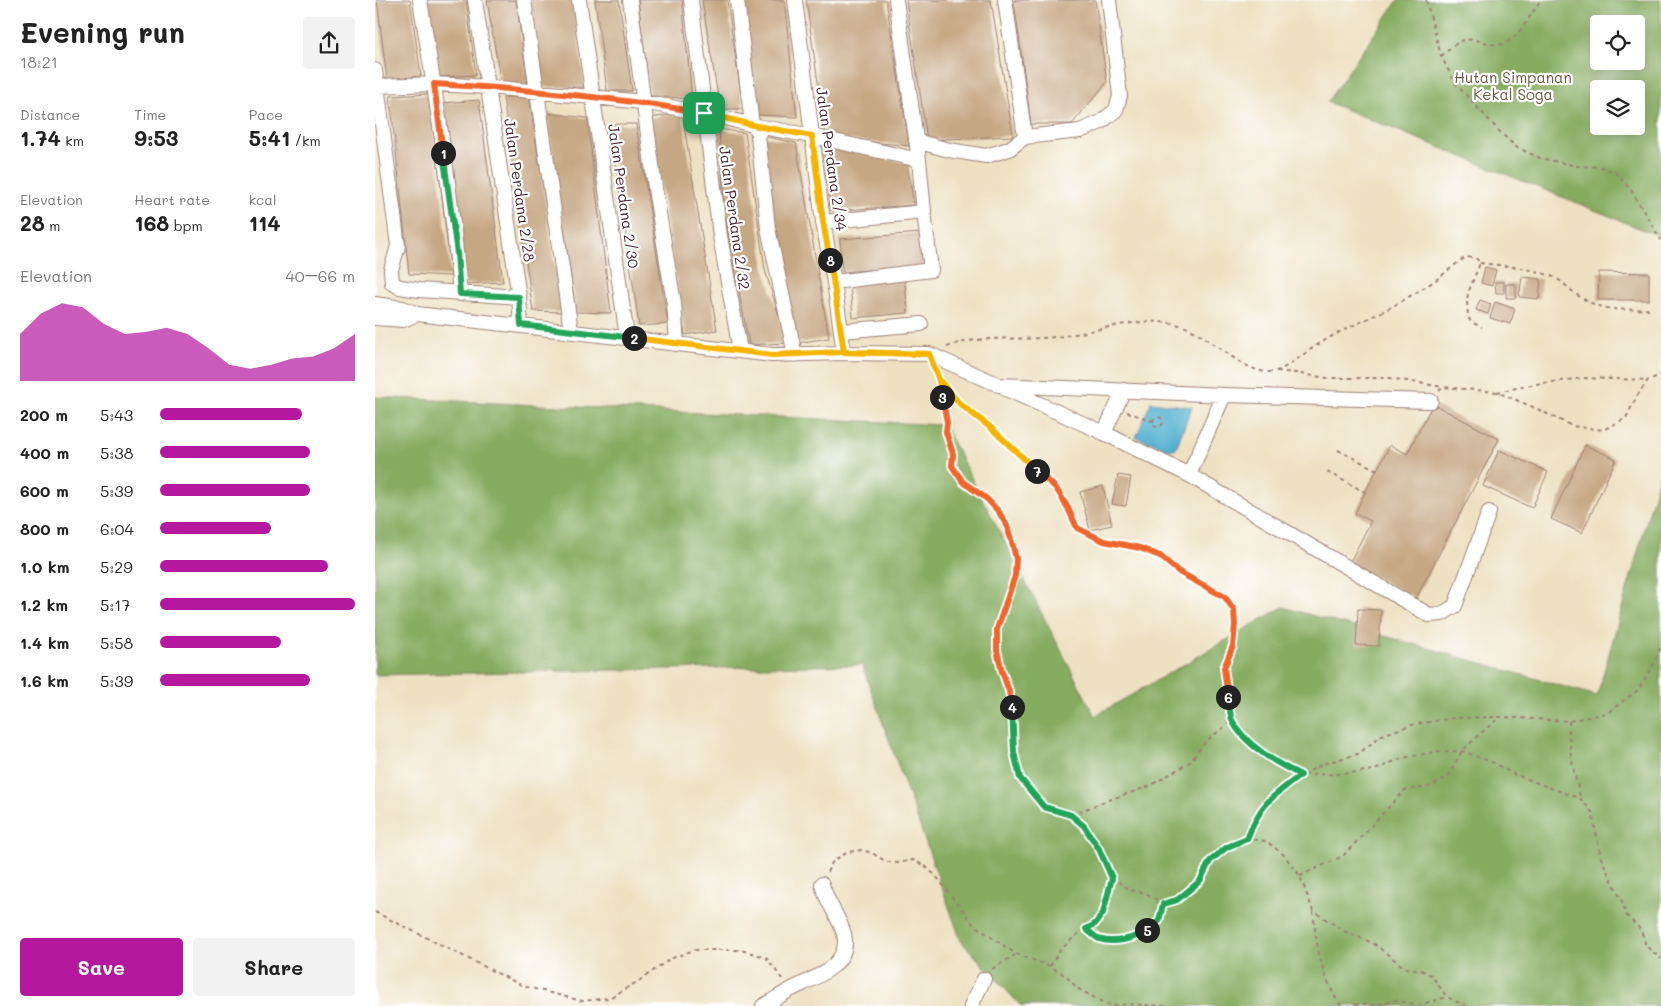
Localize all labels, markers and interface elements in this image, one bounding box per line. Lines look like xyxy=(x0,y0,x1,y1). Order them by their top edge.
text: Evening run xyxy=(20,14,185,50)
map controls xyxy=(1590,15,1645,135)
button: locate xyxy=(1590,15,1645,70)
button: share xyxy=(303,17,355,69)
text: 18:21 xyxy=(20,51,58,72)
park label: Hutan Simpanan Kekal Soga xyxy=(1454,67,1572,104)
button: layers xyxy=(1590,80,1645,135)
street label: Jalan Perdana 2/34 xyxy=(812,86,852,232)
pin xyxy=(683,92,725,134)
icon: arrive xyxy=(690,99,718,127)
text: Distance xyxy=(20,105,80,124)
text: Time xyxy=(134,105,166,124)
text: Pace xyxy=(249,105,283,124)
street label: Jalan Perdana 2/28 xyxy=(500,117,540,263)
street label: Jalan Perdana 2/30 xyxy=(604,123,644,269)
text: 1.74 xyxy=(20,124,61,151)
text: 9:53 xyxy=(134,124,178,151)
text: 5:41 xyxy=(249,124,290,151)
text: km xyxy=(61,131,84,150)
text: /km xyxy=(290,131,321,150)
pin: 1 xyxy=(431,140,455,166)
text: 1 xyxy=(440,144,447,163)
street label: Jalan Perdana 2/32 xyxy=(715,145,755,291)
text: Elevation xyxy=(20,190,83,209)
text: Heart rate xyxy=(134,190,210,209)
text: kcal xyxy=(249,190,277,209)
text: 28 xyxy=(20,209,45,236)
text: 168 xyxy=(134,209,169,236)
text: 114 xyxy=(249,209,281,236)
text: m xyxy=(45,216,60,235)
text: bpm xyxy=(169,216,203,235)
pin: 8 xyxy=(817,248,843,272)
text: 8 xyxy=(826,251,835,270)
text: Elevation xyxy=(20,265,92,286)
text: 40–66 m xyxy=(285,265,355,286)
pin: 2 xyxy=(621,326,647,350)
text: 2 xyxy=(631,329,638,348)
pin: 3 xyxy=(929,384,955,410)
text: 3 xyxy=(938,388,947,407)
text: 200 m xyxy=(20,404,68,425)
text: 5:43 xyxy=(100,404,133,425)
text: 400 m xyxy=(20,442,69,463)
text: 5:38 xyxy=(100,442,133,463)
pin: 7 xyxy=(1025,458,1049,484)
text: 7 xyxy=(1034,462,1041,481)
text: 600 m xyxy=(20,480,69,501)
text: 5:39 xyxy=(100,480,133,501)
text: 800 m xyxy=(20,518,69,539)
text: 6:04 xyxy=(100,518,134,539)
text: 1.0 km xyxy=(20,556,69,577)
text: 5:29 xyxy=(100,556,133,577)
text: 1.2 km xyxy=(20,594,68,615)
text: 5:17 xyxy=(100,594,130,615)
text: 1.4 km xyxy=(20,632,69,653)
text: 5:58 xyxy=(100,632,133,653)
text: 1.6 km xyxy=(20,670,69,691)
text: 5:39 xyxy=(100,670,133,691)
pin: 6 xyxy=(1215,684,1241,710)
text: 6 xyxy=(1224,688,1233,707)
pin: 4 xyxy=(999,694,1025,720)
text: 4 xyxy=(1008,698,1017,717)
pin: 5 xyxy=(1135,918,1159,942)
text: 5 xyxy=(1143,921,1152,940)
button: Save xyxy=(20,938,183,996)
button: Share xyxy=(193,938,355,996)

